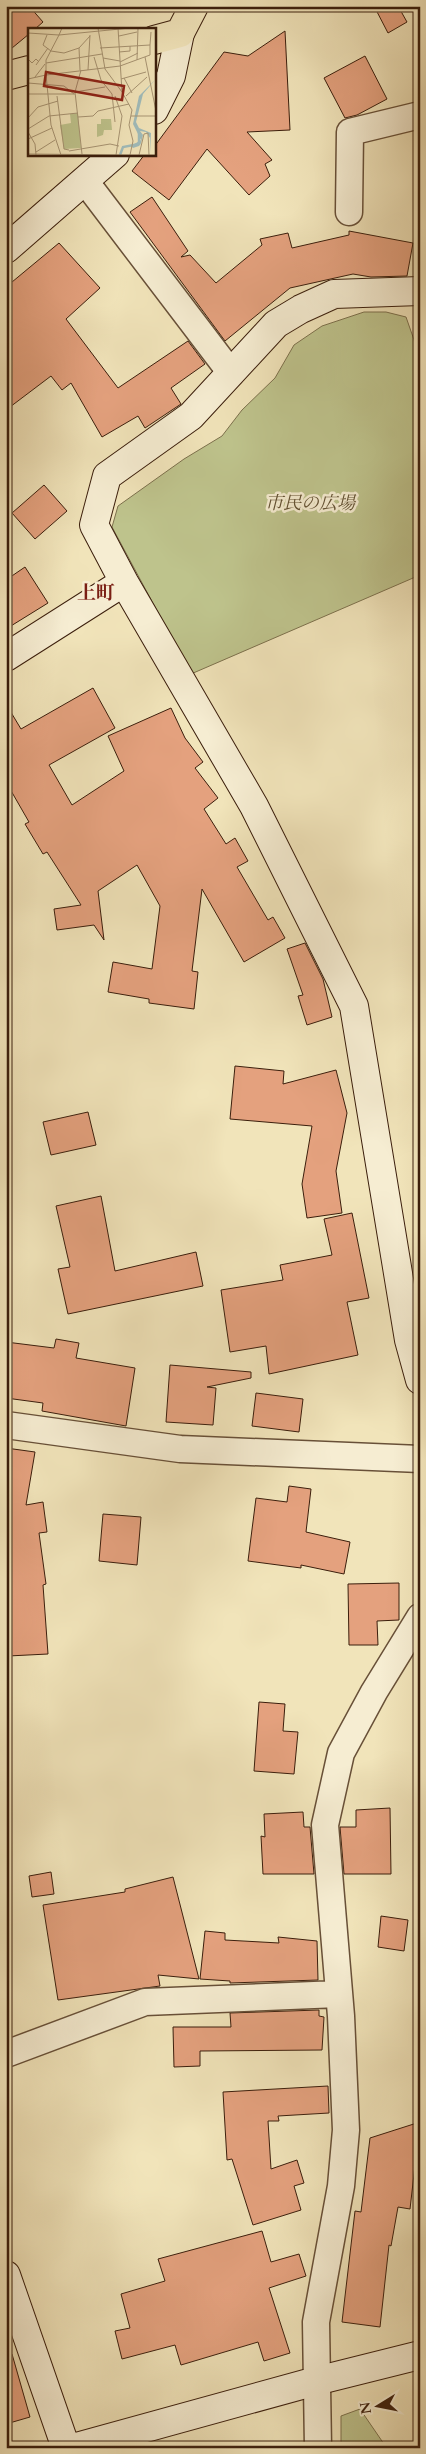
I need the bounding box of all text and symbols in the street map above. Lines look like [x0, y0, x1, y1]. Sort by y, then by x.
inset map [28, 28, 155, 155]
park label: 市民の広場 [265, 491, 357, 516]
district label: 上町 [77, 580, 115, 606]
north arrow [354, 2382, 404, 2432]
text: N [355, 2401, 376, 2416]

